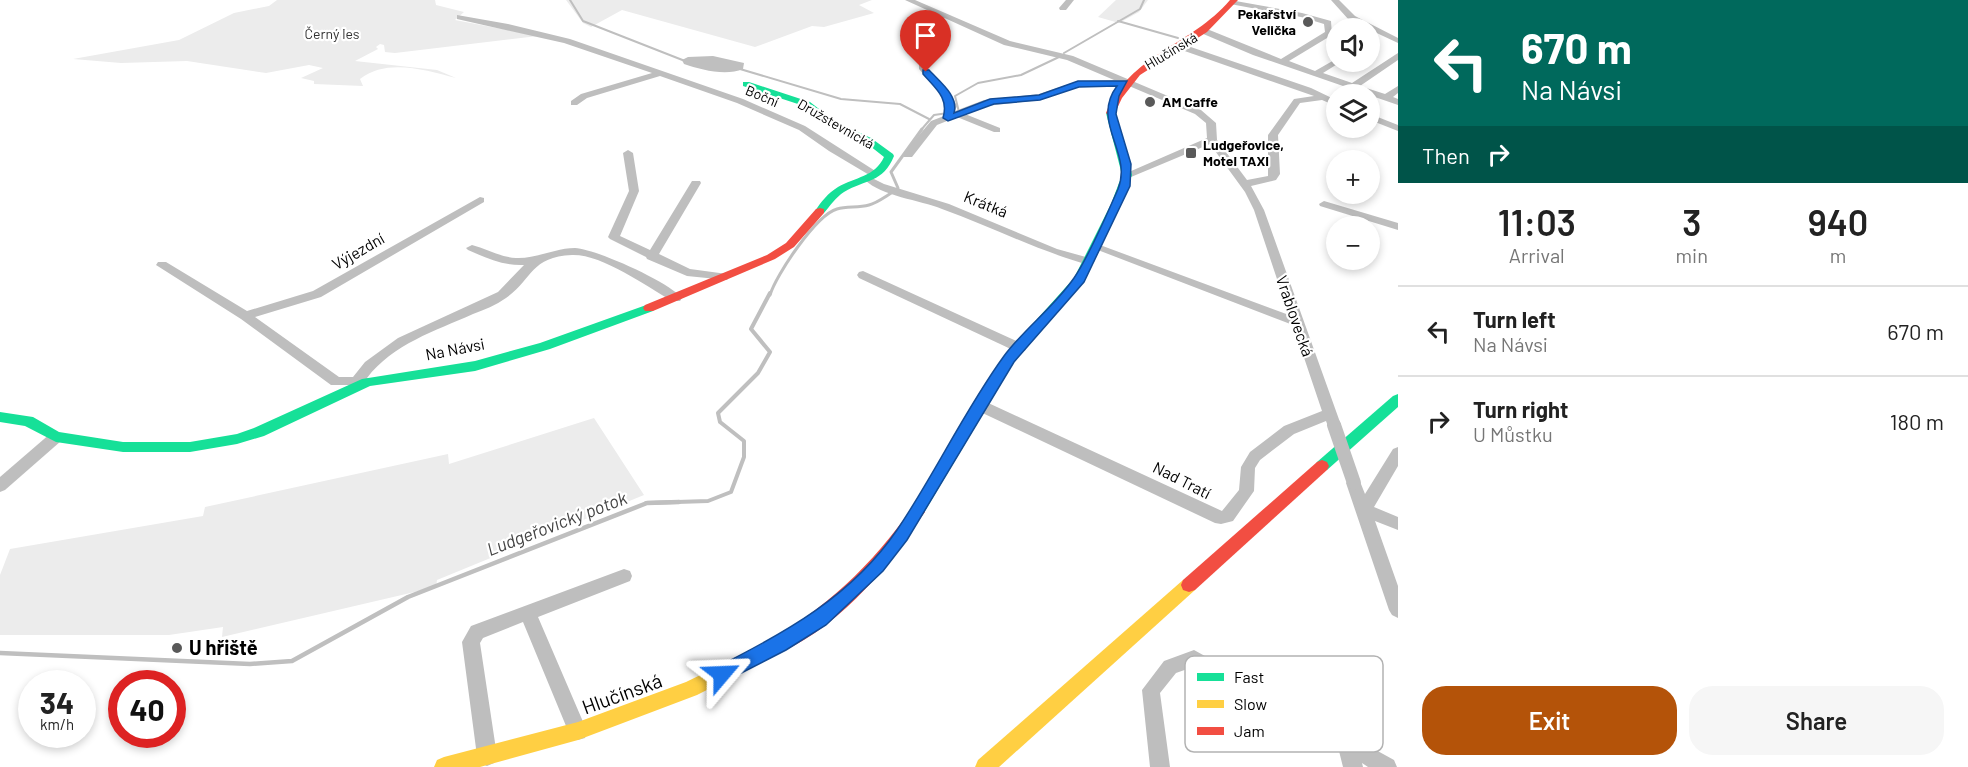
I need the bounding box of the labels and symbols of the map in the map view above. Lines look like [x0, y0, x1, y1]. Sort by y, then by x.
place label: Pekařství Velička [1238, 5, 1297, 38]
pin [900, 10, 951, 72]
marker: Pekařství Velička [1301, 15, 1315, 29]
park label: Černý les [304, 25, 360, 42]
street label: Hlučínská [1141, 28, 1200, 73]
street label: Boční [743, 81, 781, 110]
place label: AM Caffe [1162, 93, 1218, 110]
street label: Družstevnická [795, 95, 878, 152]
marker: AM Caffe [1143, 95, 1157, 109]
place label: Ludgeřovice, Motel TAXI [1203, 136, 1284, 169]
marker: Ludgeřovice, Motel TAXI [1184, 146, 1198, 160]
street label: Krátká [961, 186, 1011, 221]
street label: Výjezdní [328, 228, 388, 273]
street label: Vrablovecká [1273, 273, 1318, 359]
street label: Na Návsi [424, 333, 486, 364]
street label: Nad Tratí [1150, 457, 1215, 502]
water label: Ludgeřovický potok [483, 486, 630, 560]
place label: U hřiště [189, 635, 258, 659]
marker: U hřiště [170, 641, 184, 655]
position arrow [690, 642, 754, 706]
legend [1185, 656, 1383, 752]
text: Fast [1234, 667, 1264, 686]
street label: Hlučínská [578, 668, 665, 719]
speed limit sign: 40 [108, 670, 186, 748]
text: Slow [1234, 694, 1267, 713]
text: Jam [1234, 721, 1265, 740]

